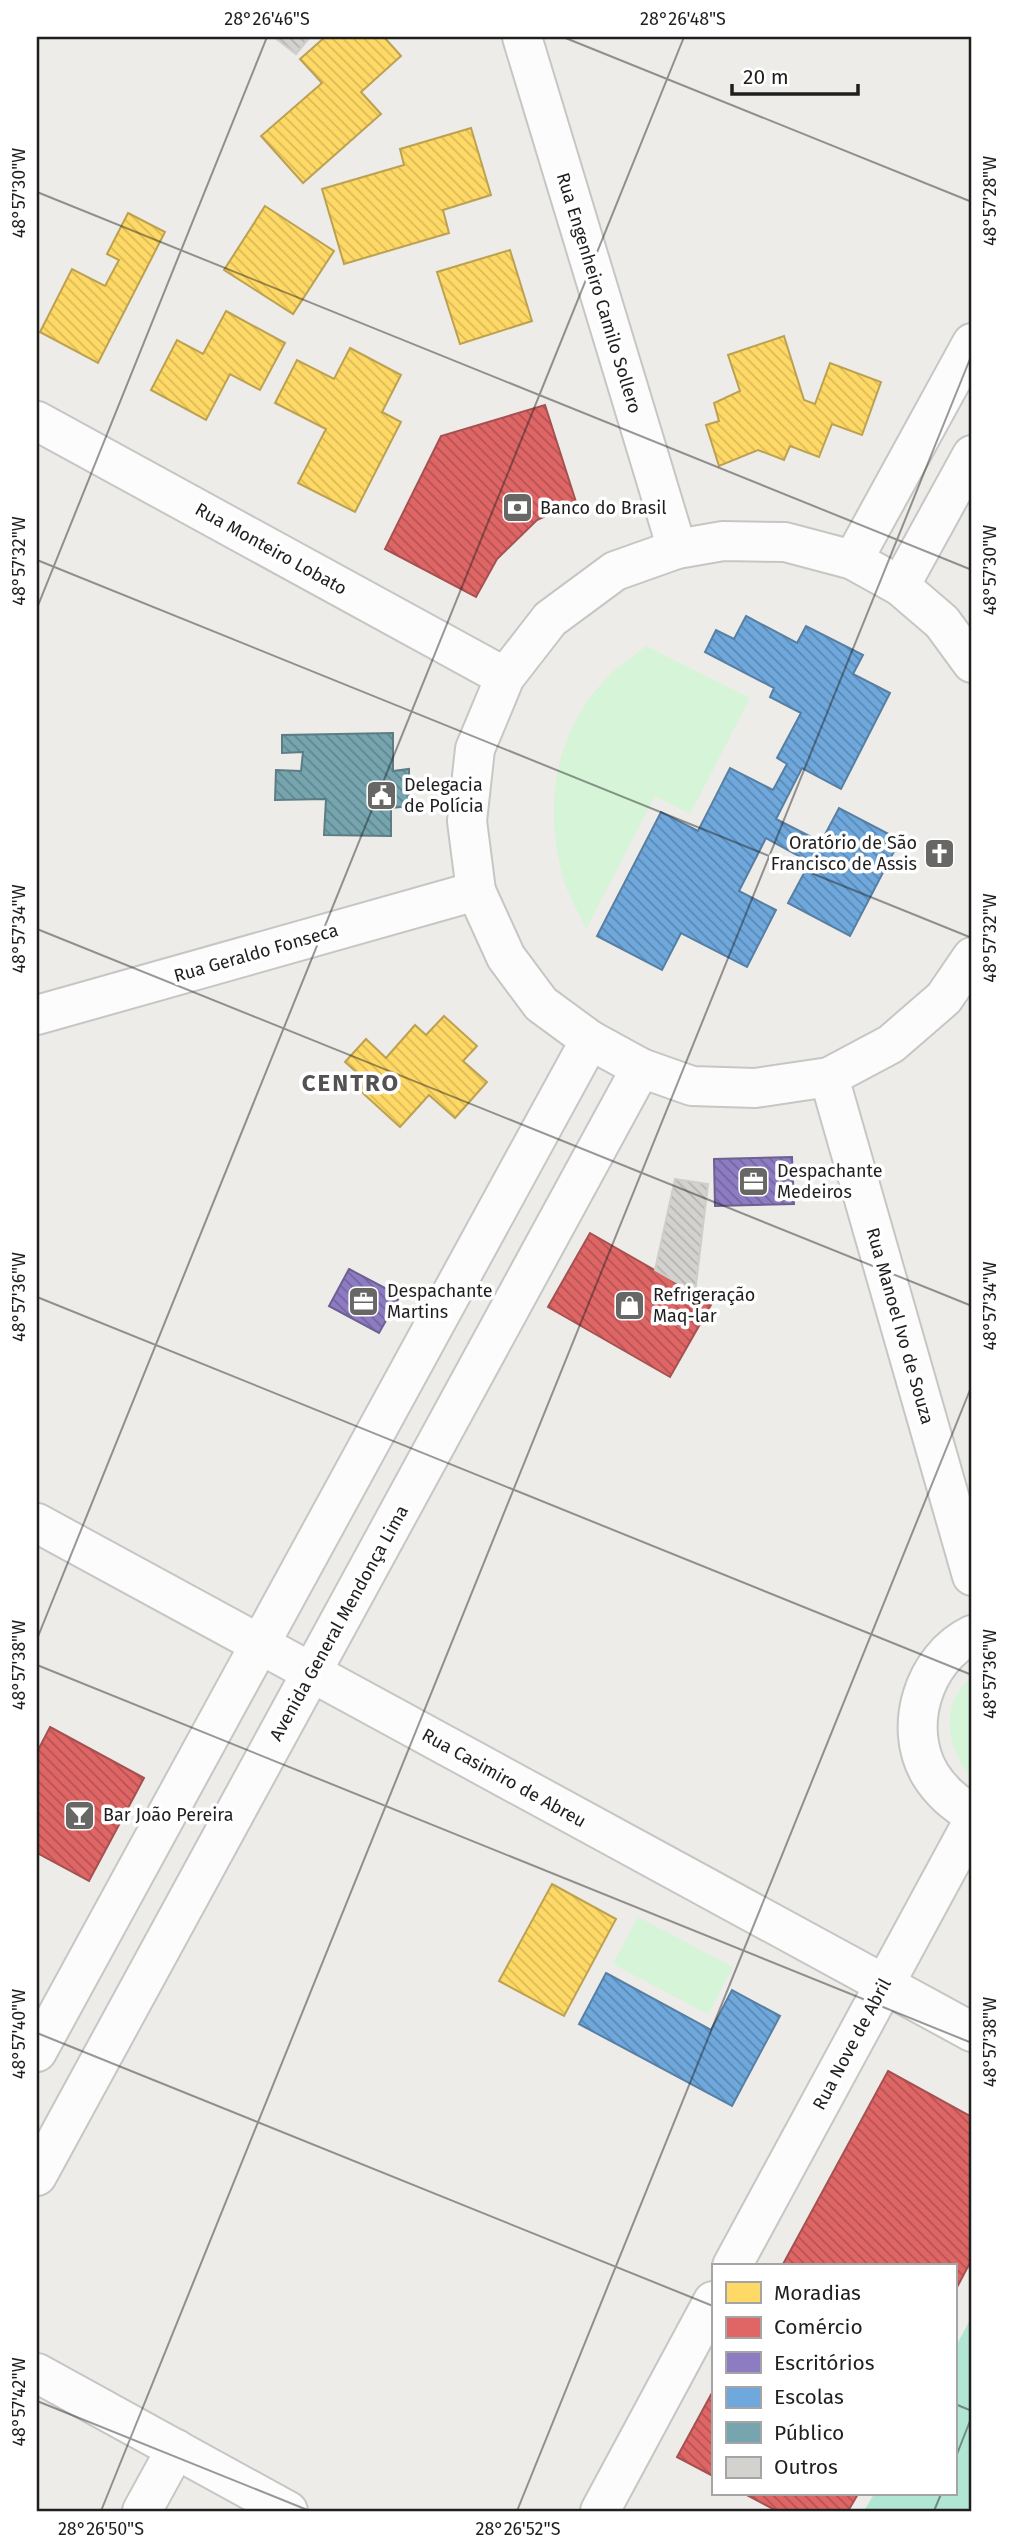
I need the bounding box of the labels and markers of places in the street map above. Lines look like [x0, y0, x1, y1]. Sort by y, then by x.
bank icon: Banco do Brasil [500, 491, 534, 525]
place label: Banco do Brasil [540, 497, 667, 519]
place label: Delegacia de Polícia [404, 774, 484, 817]
public building icon: Delegacia de Polícia [364, 778, 398, 812]
place label: Oratório de São Francisco de Assis [771, 832, 917, 875]
church icon: Oratório de São Francisco de Assis [923, 836, 957, 870]
place label: Despachante Medeiros [777, 1160, 883, 1203]
office icon: Despachante Medeiros [737, 1164, 771, 1198]
place label: Despachante Martins [387, 1280, 493, 1323]
office icon: Despachante Martins [347, 1284, 381, 1318]
place label: Refrigeração Maq-lar [653, 1284, 755, 1327]
shop icon: Refrigeração Maq-lar [613, 1288, 647, 1322]
bar icon: Bar João Pereira [63, 1798, 97, 1832]
place label: Bar João Pereira [103, 1804, 233, 1826]

